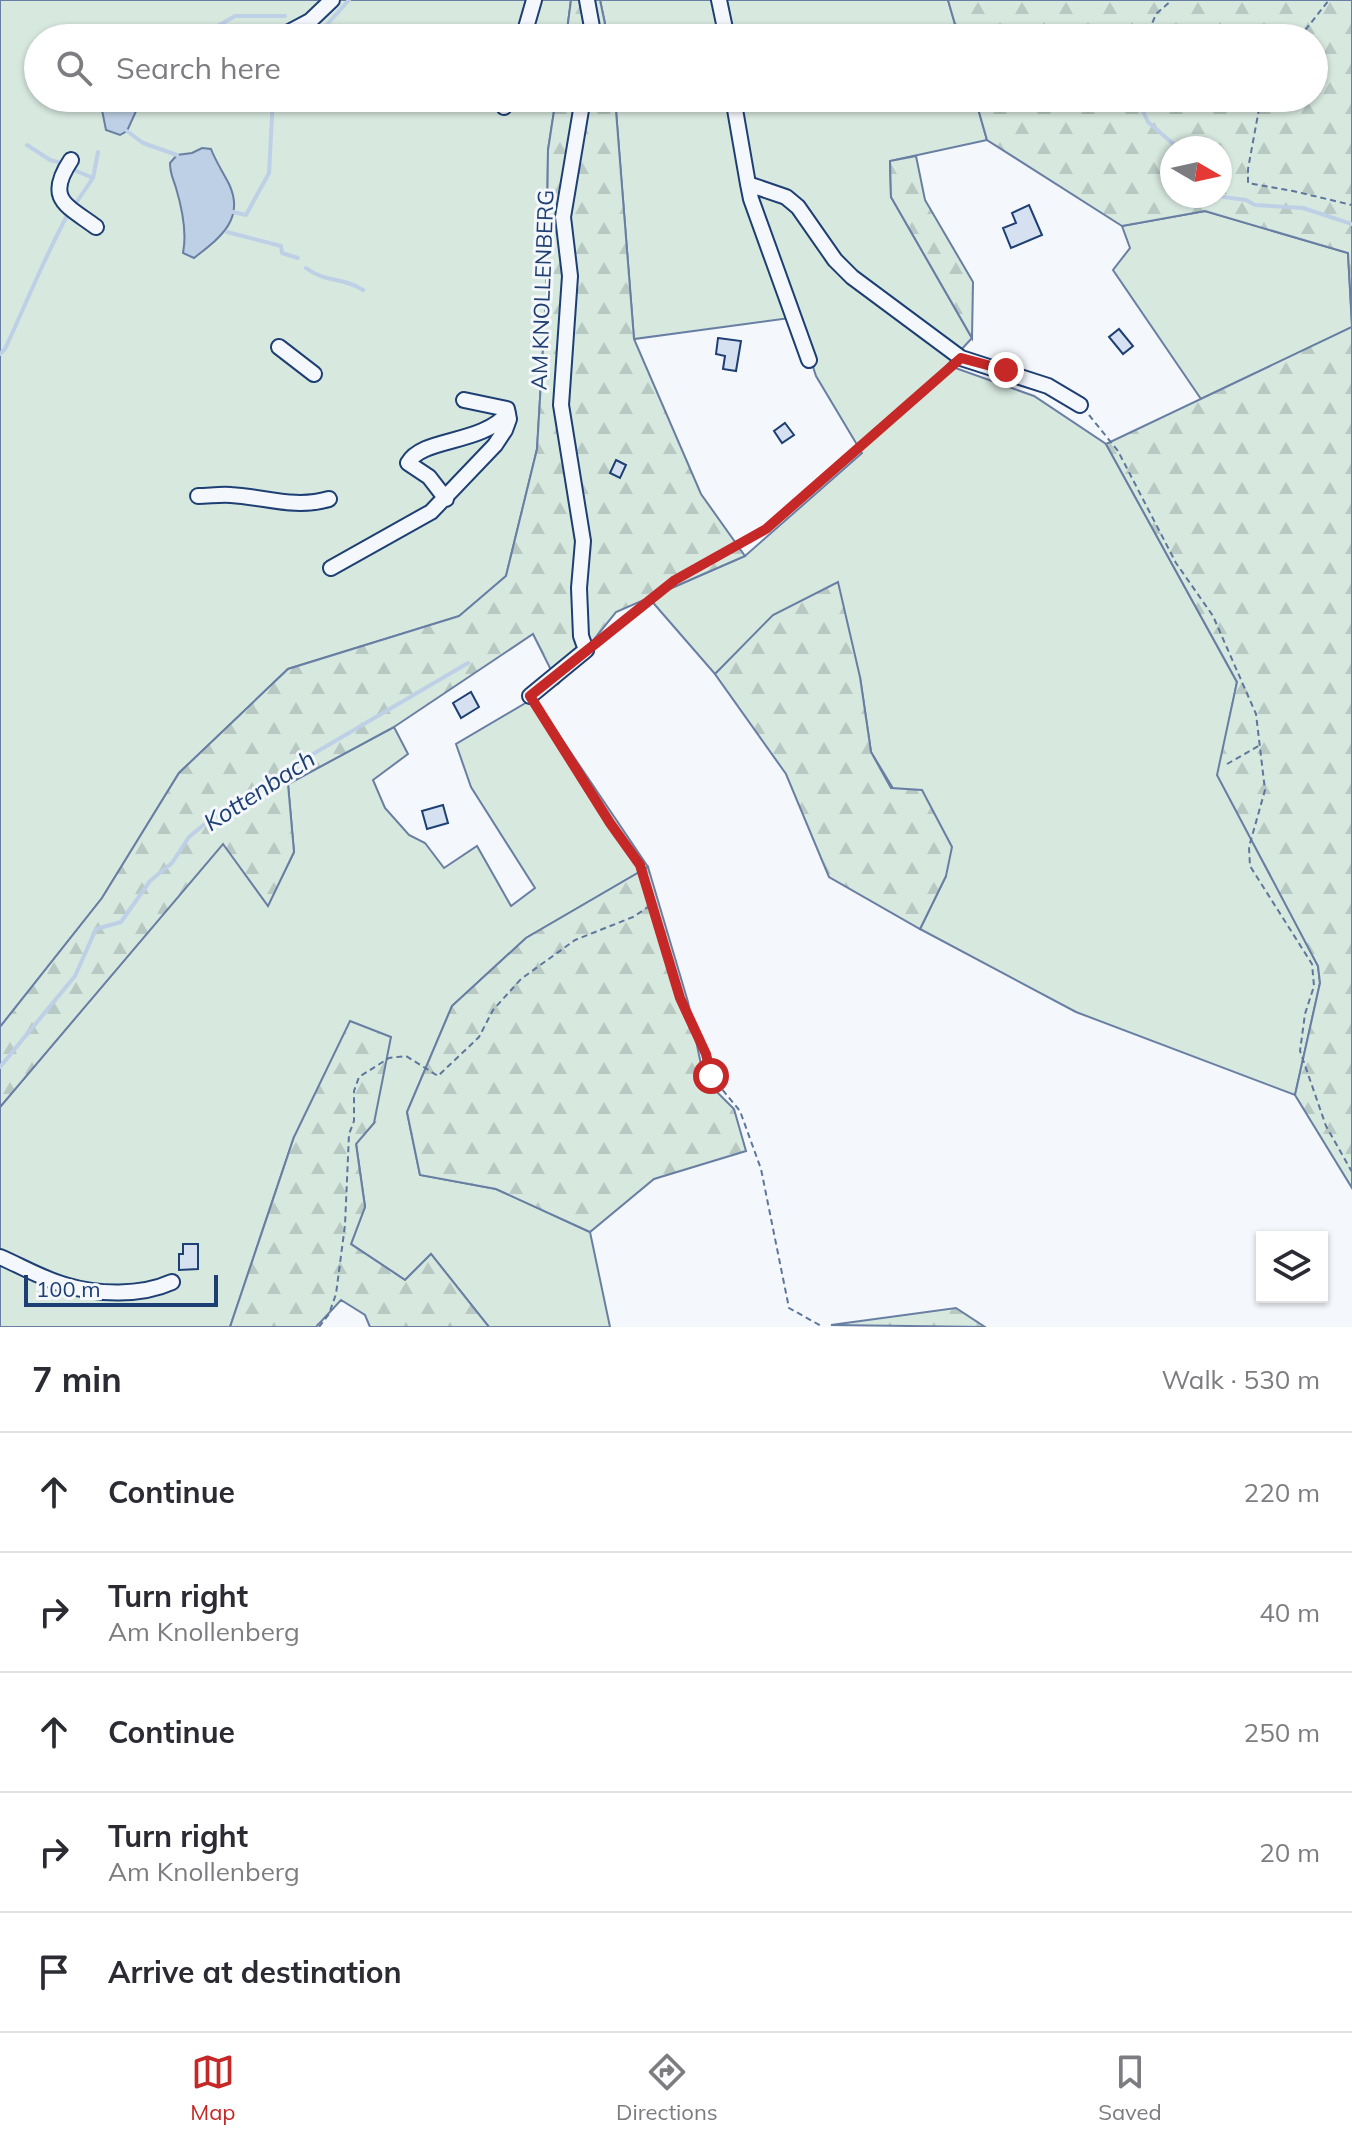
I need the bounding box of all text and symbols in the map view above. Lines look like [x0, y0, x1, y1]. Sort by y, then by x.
search box [24, 24, 1328, 112]
icon: search [52, 46, 96, 90]
text: Search here [116, 49, 281, 87]
north arrow [1160, 136, 1232, 208]
street label: AM KNOLLENBERG [525, 189, 559, 391]
route end [988, 352, 1024, 388]
water label: Kottenbach [198, 743, 320, 837]
route start [693, 1058, 729, 1094]
map controls [1256, 1231, 1328, 1303]
button: layers [1256, 1231, 1328, 1303]
scale bar [24, 1271, 218, 1307]
text: 100 m [36, 1275, 101, 1303]
text: 7 min [32, 1358, 122, 1401]
text: Walk · 530 m [1161, 1363, 1320, 1396]
icon: ahead [32, 1470, 76, 1514]
text: Continue [108, 1473, 235, 1511]
text: 220 m [1244, 1476, 1320, 1509]
text: Turn right [108, 1577, 248, 1615]
icon: right [32, 1590, 76, 1634]
text: 40 m [1259, 1596, 1320, 1629]
text: Am Knollenberg [108, 1615, 300, 1648]
icon: ahead [32, 1710, 76, 1754]
text: Continue [108, 1713, 235, 1751]
text: 250 m [1244, 1716, 1320, 1749]
text: Turn right [108, 1817, 248, 1855]
icon: right [32, 1830, 76, 1874]
text: 20 m [1259, 1836, 1320, 1869]
text: Am Knollenberg [108, 1855, 300, 1888]
icon: arrive [32, 1950, 76, 1994]
text: Arrive at destination [108, 1953, 402, 1991]
tab: Map [190, 2050, 236, 2126]
tab: Directions [616, 2050, 718, 2126]
tab: Saved [1098, 2050, 1162, 2126]

